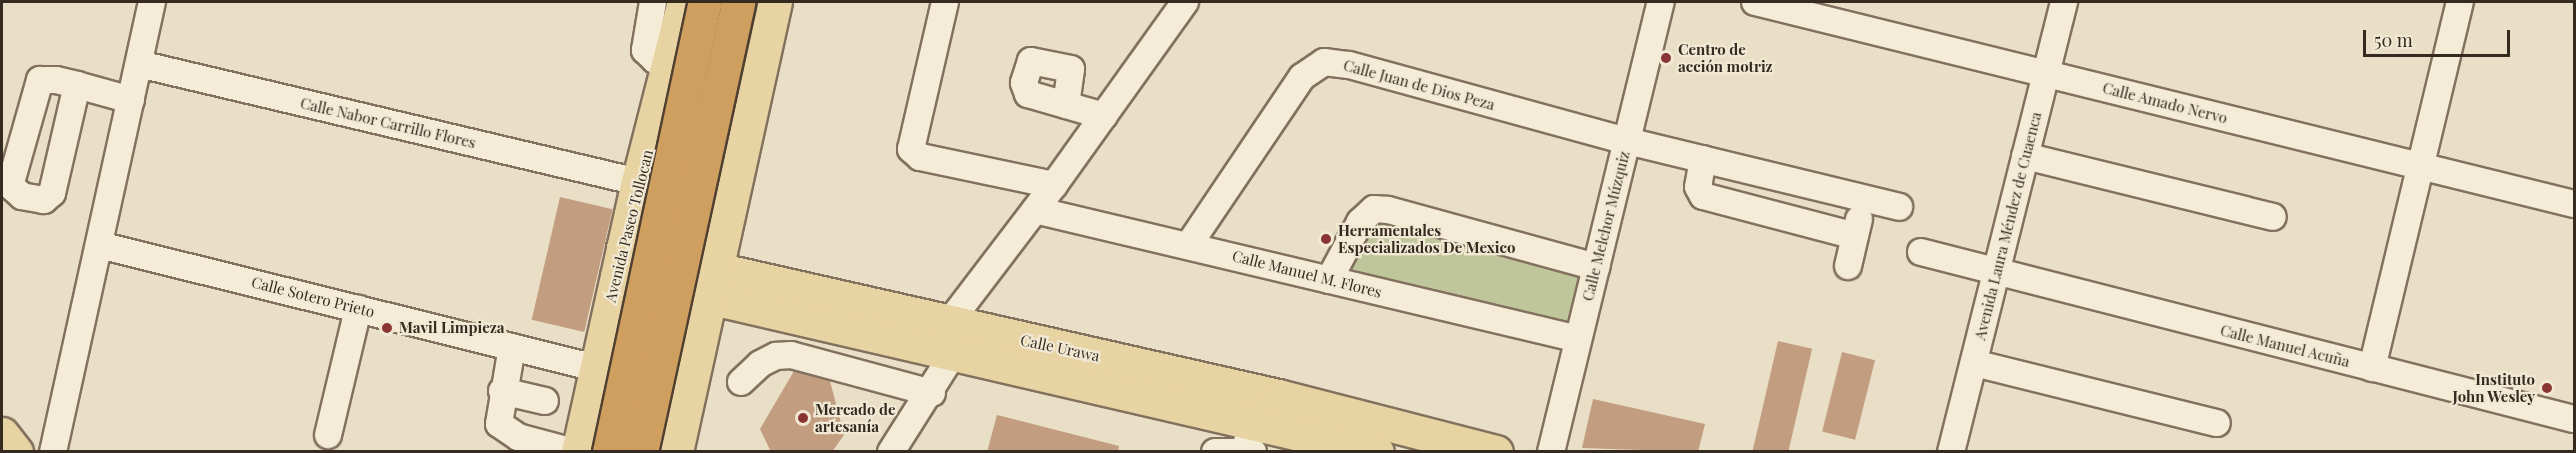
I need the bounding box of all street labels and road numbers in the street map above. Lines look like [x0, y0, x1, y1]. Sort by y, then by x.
street label: Calle Juan de Dios Peza [1341, 56, 1497, 114]
street label: Calle Amado Nervo [2101, 79, 2229, 127]
street label: Calle Nabor Carrillo Flores [298, 94, 478, 152]
street label: Avenida Laura Méndez de Cuaenca [1971, 110, 2045, 342]
street label: Avenida Paseo Tollocan [601, 148, 657, 304]
street label: Calle Melchor Múzquiz [1579, 149, 1633, 303]
street label: Calle Manuel M. Flores [1230, 247, 1384, 301]
street label: Calle Sotero Prieto [250, 273, 376, 321]
street label: Calle Manuel Acuña [2218, 321, 2352, 371]
street label: Calle Urawa [1019, 331, 1101, 365]

